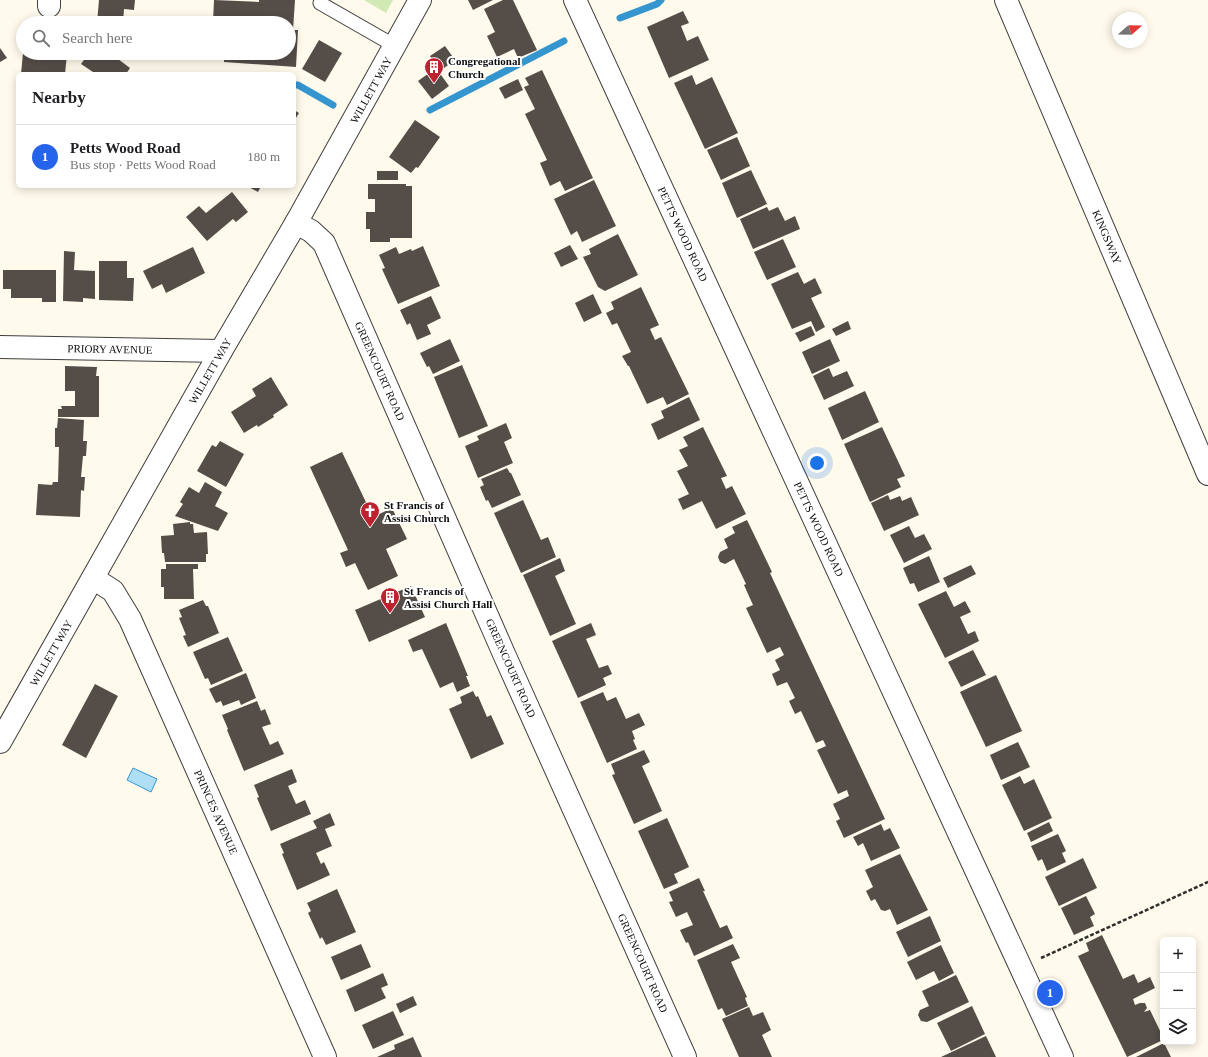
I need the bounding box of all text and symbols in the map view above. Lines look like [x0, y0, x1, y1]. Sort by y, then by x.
north arrow [1112, 12, 1148, 48]
search box [16, 16, 296, 60]
icon: search [30, 27, 52, 49]
text: Search here [62, 30, 132, 46]
street label: WILLETT WAY [348, 55, 394, 125]
place label: Congregational Church [448, 55, 521, 80]
building icon: Congregational Church [423, 56, 445, 84]
text: Nearby [32, 88, 86, 107]
text: Petts Wood Road [70, 140, 181, 156]
text: 1 [42, 149, 48, 164]
text: 180 m [247, 149, 280, 164]
text: Bus stop · Petts Wood Road [70, 157, 216, 172]
street label: PETTS WOOD ROAD [656, 185, 710, 283]
street label: KINGSWAY [1090, 208, 1124, 266]
street label: GREENCOURT ROAD [353, 320, 407, 422]
street label: WILLETT WAY [186, 336, 234, 406]
street label: PRIORY AVENUE [67, 342, 153, 356]
your location [807, 453, 827, 473]
street label: PETTS WOOD ROAD [792, 480, 846, 578]
place label: St Francis of Assisi Church [384, 499, 450, 524]
church icon: St Francis of Assisi Church [359, 500, 381, 528]
place label: St Francis of Assisi Church Hall [404, 585, 492, 610]
building icon: St Francis of Assisi Church Hall [379, 586, 401, 614]
street label: GREENCOURT ROAD [484, 617, 538, 719]
street label: WILLETT WAY [27, 618, 75, 688]
street label: PRINCES AVENUE [192, 768, 240, 856]
street label: GREENCOURT ROAD [616, 912, 670, 1014]
map controls [1160, 937, 1196, 1045]
button: + [1160, 937, 1196, 973]
button: − [1160, 973, 1196, 1009]
pin: 1 [1037, 978, 1063, 1008]
button: layers [1160, 1009, 1196, 1045]

